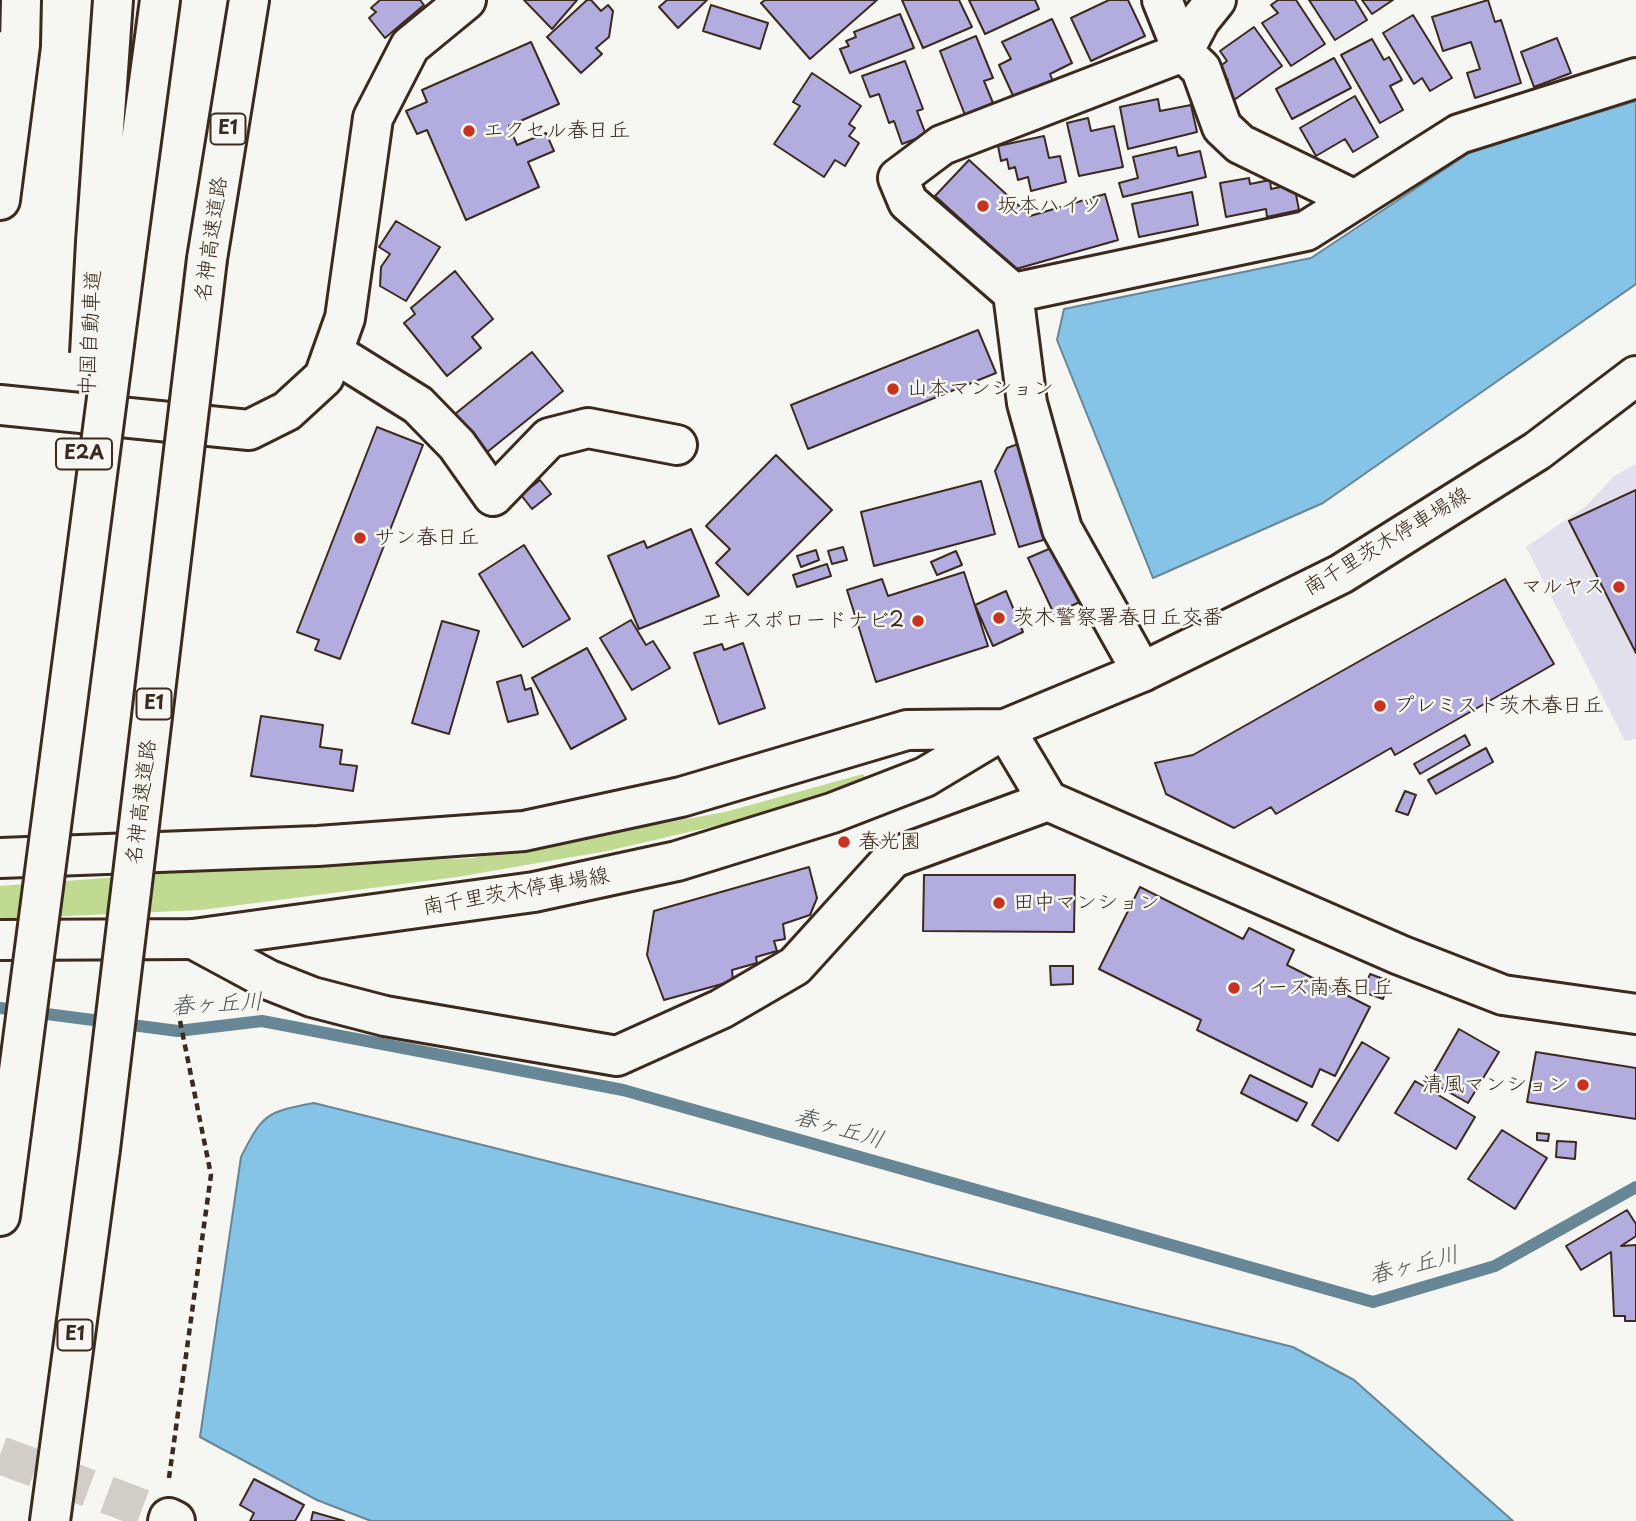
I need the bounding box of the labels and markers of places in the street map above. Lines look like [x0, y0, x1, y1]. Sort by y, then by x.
place label: エクセル春日丘 [483, 118, 630, 144]
marker: エクセル春日丘 [461, 123, 477, 139]
place label: 坂本ハイツ [997, 193, 1102, 219]
marker: 坂本ハイツ [975, 198, 991, 214]
place label: 山本マンション [907, 376, 1054, 402]
marker: 山本マンション [885, 381, 901, 397]
place label: サン春日丘 [374, 525, 479, 551]
marker: サン春日丘 [352, 530, 368, 546]
place label: マルヤス [1521, 574, 1605, 600]
marker: マルヤス [1611, 579, 1627, 595]
place label: 茨木警察署春日丘交番 [1013, 605, 1223, 631]
place label: エキスポロードナビ2 [700, 608, 904, 634]
marker: 茨木警察署春日丘交番 [991, 610, 1007, 626]
marker: エキスポロードナビ2 [910, 613, 926, 629]
place label: プレミスト茨木春日丘 [1394, 693, 1604, 719]
marker: プレミスト茨木春日丘 [1372, 698, 1388, 714]
place label: 春光園 [858, 829, 921, 855]
marker: 春光園 [836, 834, 852, 850]
place label: 田中マンション [1013, 890, 1160, 916]
marker: 田中マンション [991, 895, 1007, 911]
place label: イーズ南春日丘 [1248, 975, 1393, 1001]
marker: イーズ南春日丘 [1226, 980, 1242, 996]
place label: 清風マンション [1422, 1072, 1569, 1098]
marker: 清風マンション [1575, 1077, 1591, 1093]

